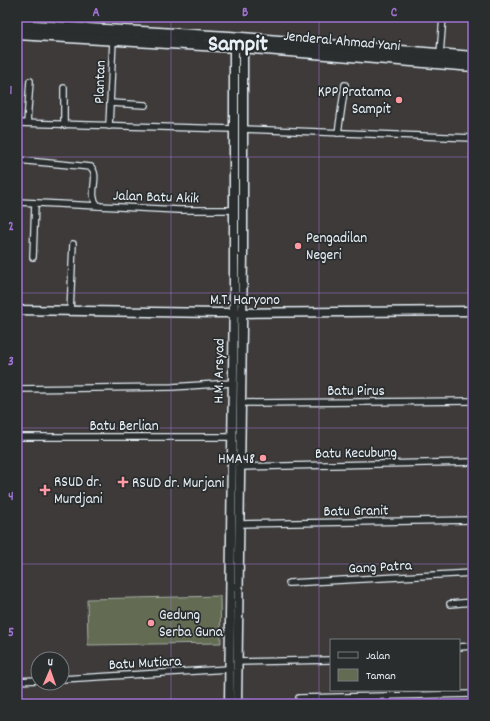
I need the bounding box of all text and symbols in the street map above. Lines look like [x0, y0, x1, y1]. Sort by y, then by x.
text: A [92, 4, 100, 23]
text: B [242, 4, 248, 23]
text: C [391, 4, 398, 23]
street label: Jenderal Ahmad Yani [282, 26, 401, 58]
district label: Sampit [208, 29, 269, 62]
street label: Plantan [89, 60, 113, 104]
text: 1 [10, 82, 13, 101]
place label: KPP Pratama Sampit [318, 82, 392, 121]
marker: KPP Pratama Sampit [394, 95, 404, 105]
street label: Jalan Batu Akik [112, 185, 199, 210]
text: 2 [8, 218, 14, 237]
place label: Pengadilan Negeri [306, 228, 367, 267]
marker: Pengadilan Negeri [293, 241, 303, 251]
street label: M.T. Haryono [210, 290, 280, 312]
street label: H.M. Arsyad [208, 338, 232, 404]
text: 3 [8, 353, 14, 372]
street label: Batu Pirus [327, 381, 385, 403]
street label: Batu Berlian [89, 416, 159, 438]
street label: Batu Kecubung [315, 442, 397, 466]
place label: HMA48 [218, 449, 255, 471]
marker: HMA48 [258, 453, 268, 463]
place label: RSUD dr. Murdjani [54, 472, 103, 511]
place label: RSUD dr. Murjani [132, 473, 225, 495]
marker: RSUD dr. Murjani [117, 476, 129, 488]
marker: RSUD dr. Murdjani [39, 484, 51, 496]
text: 4 [8, 488, 14, 507]
street label: Batu Granit [323, 500, 389, 524]
street label: Gang Patra [348, 555, 413, 581]
place label: Gedung Serba Guna [159, 605, 224, 644]
marker: Gedung Serba Guna [146, 618, 156, 628]
text: 5 [8, 624, 14, 643]
legend [330, 639, 460, 691]
text: Jalan [366, 648, 390, 665]
north arrow [30, 651, 70, 691]
street label: Batu Mutiara [108, 651, 183, 677]
text: U [47, 655, 53, 671]
text: Taman [366, 668, 396, 685]

